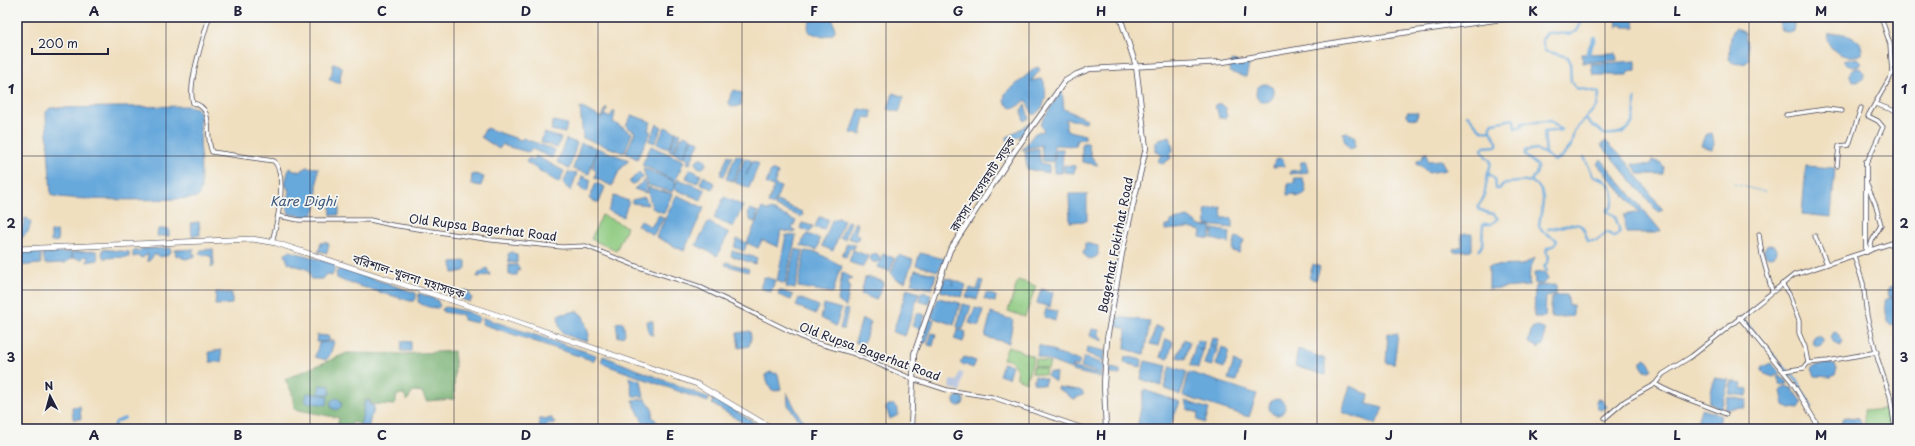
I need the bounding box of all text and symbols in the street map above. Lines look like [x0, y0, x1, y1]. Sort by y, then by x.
text: A [89, 1, 99, 20]
text: B [234, 1, 243, 20]
text: C [377, 1, 387, 20]
text: D [521, 1, 531, 20]
text: E [666, 1, 674, 20]
text: F [810, 1, 818, 20]
text: G [953, 1, 963, 20]
text: H [1096, 1, 1106, 20]
text: I [1243, 1, 1247, 20]
text: J [1385, 1, 1393, 20]
text: K [1528, 1, 1538, 20]
text: L [1673, 1, 1681, 20]
text: M [1815, 1, 1827, 20]
scale bar [32, 30, 108, 56]
text: 200 m [38, 34, 78, 52]
text: 1 [8, 79, 14, 98]
text: 1 [1901, 79, 1907, 98]
street label: রূপসা-বাগেরহাট সড়ক [944, 133, 1019, 235]
street label: Bagerhat Fokirhat Road [1093, 175, 1137, 315]
water label: Kare Dighi [270, 191, 339, 210]
street label: Old Rupsa Bagerhat Road [408, 209, 558, 245]
text: 2 [6, 213, 16, 232]
text: 2 [1899, 213, 1909, 232]
street label: বরিশাল-খুলনা মহাসড়ক [350, 249, 468, 303]
street label: Old Rupsa Bagerhat Road [797, 317, 943, 385]
text: 3 [7, 347, 16, 366]
text: 3 [1900, 347, 1909, 366]
north arrow [30, 376, 70, 416]
text: N [44, 377, 54, 394]
text: A [89, 425, 99, 444]
text: B [234, 425, 243, 444]
text: C [377, 425, 387, 444]
text: D [521, 425, 531, 444]
text: E [666, 425, 674, 444]
text: F [810, 425, 818, 444]
text: G [953, 425, 963, 444]
text: H [1096, 425, 1106, 444]
text: I [1243, 425, 1247, 444]
text: J [1385, 425, 1393, 444]
text: K [1528, 425, 1538, 444]
text: L [1673, 425, 1681, 444]
text: M [1815, 425, 1827, 444]

